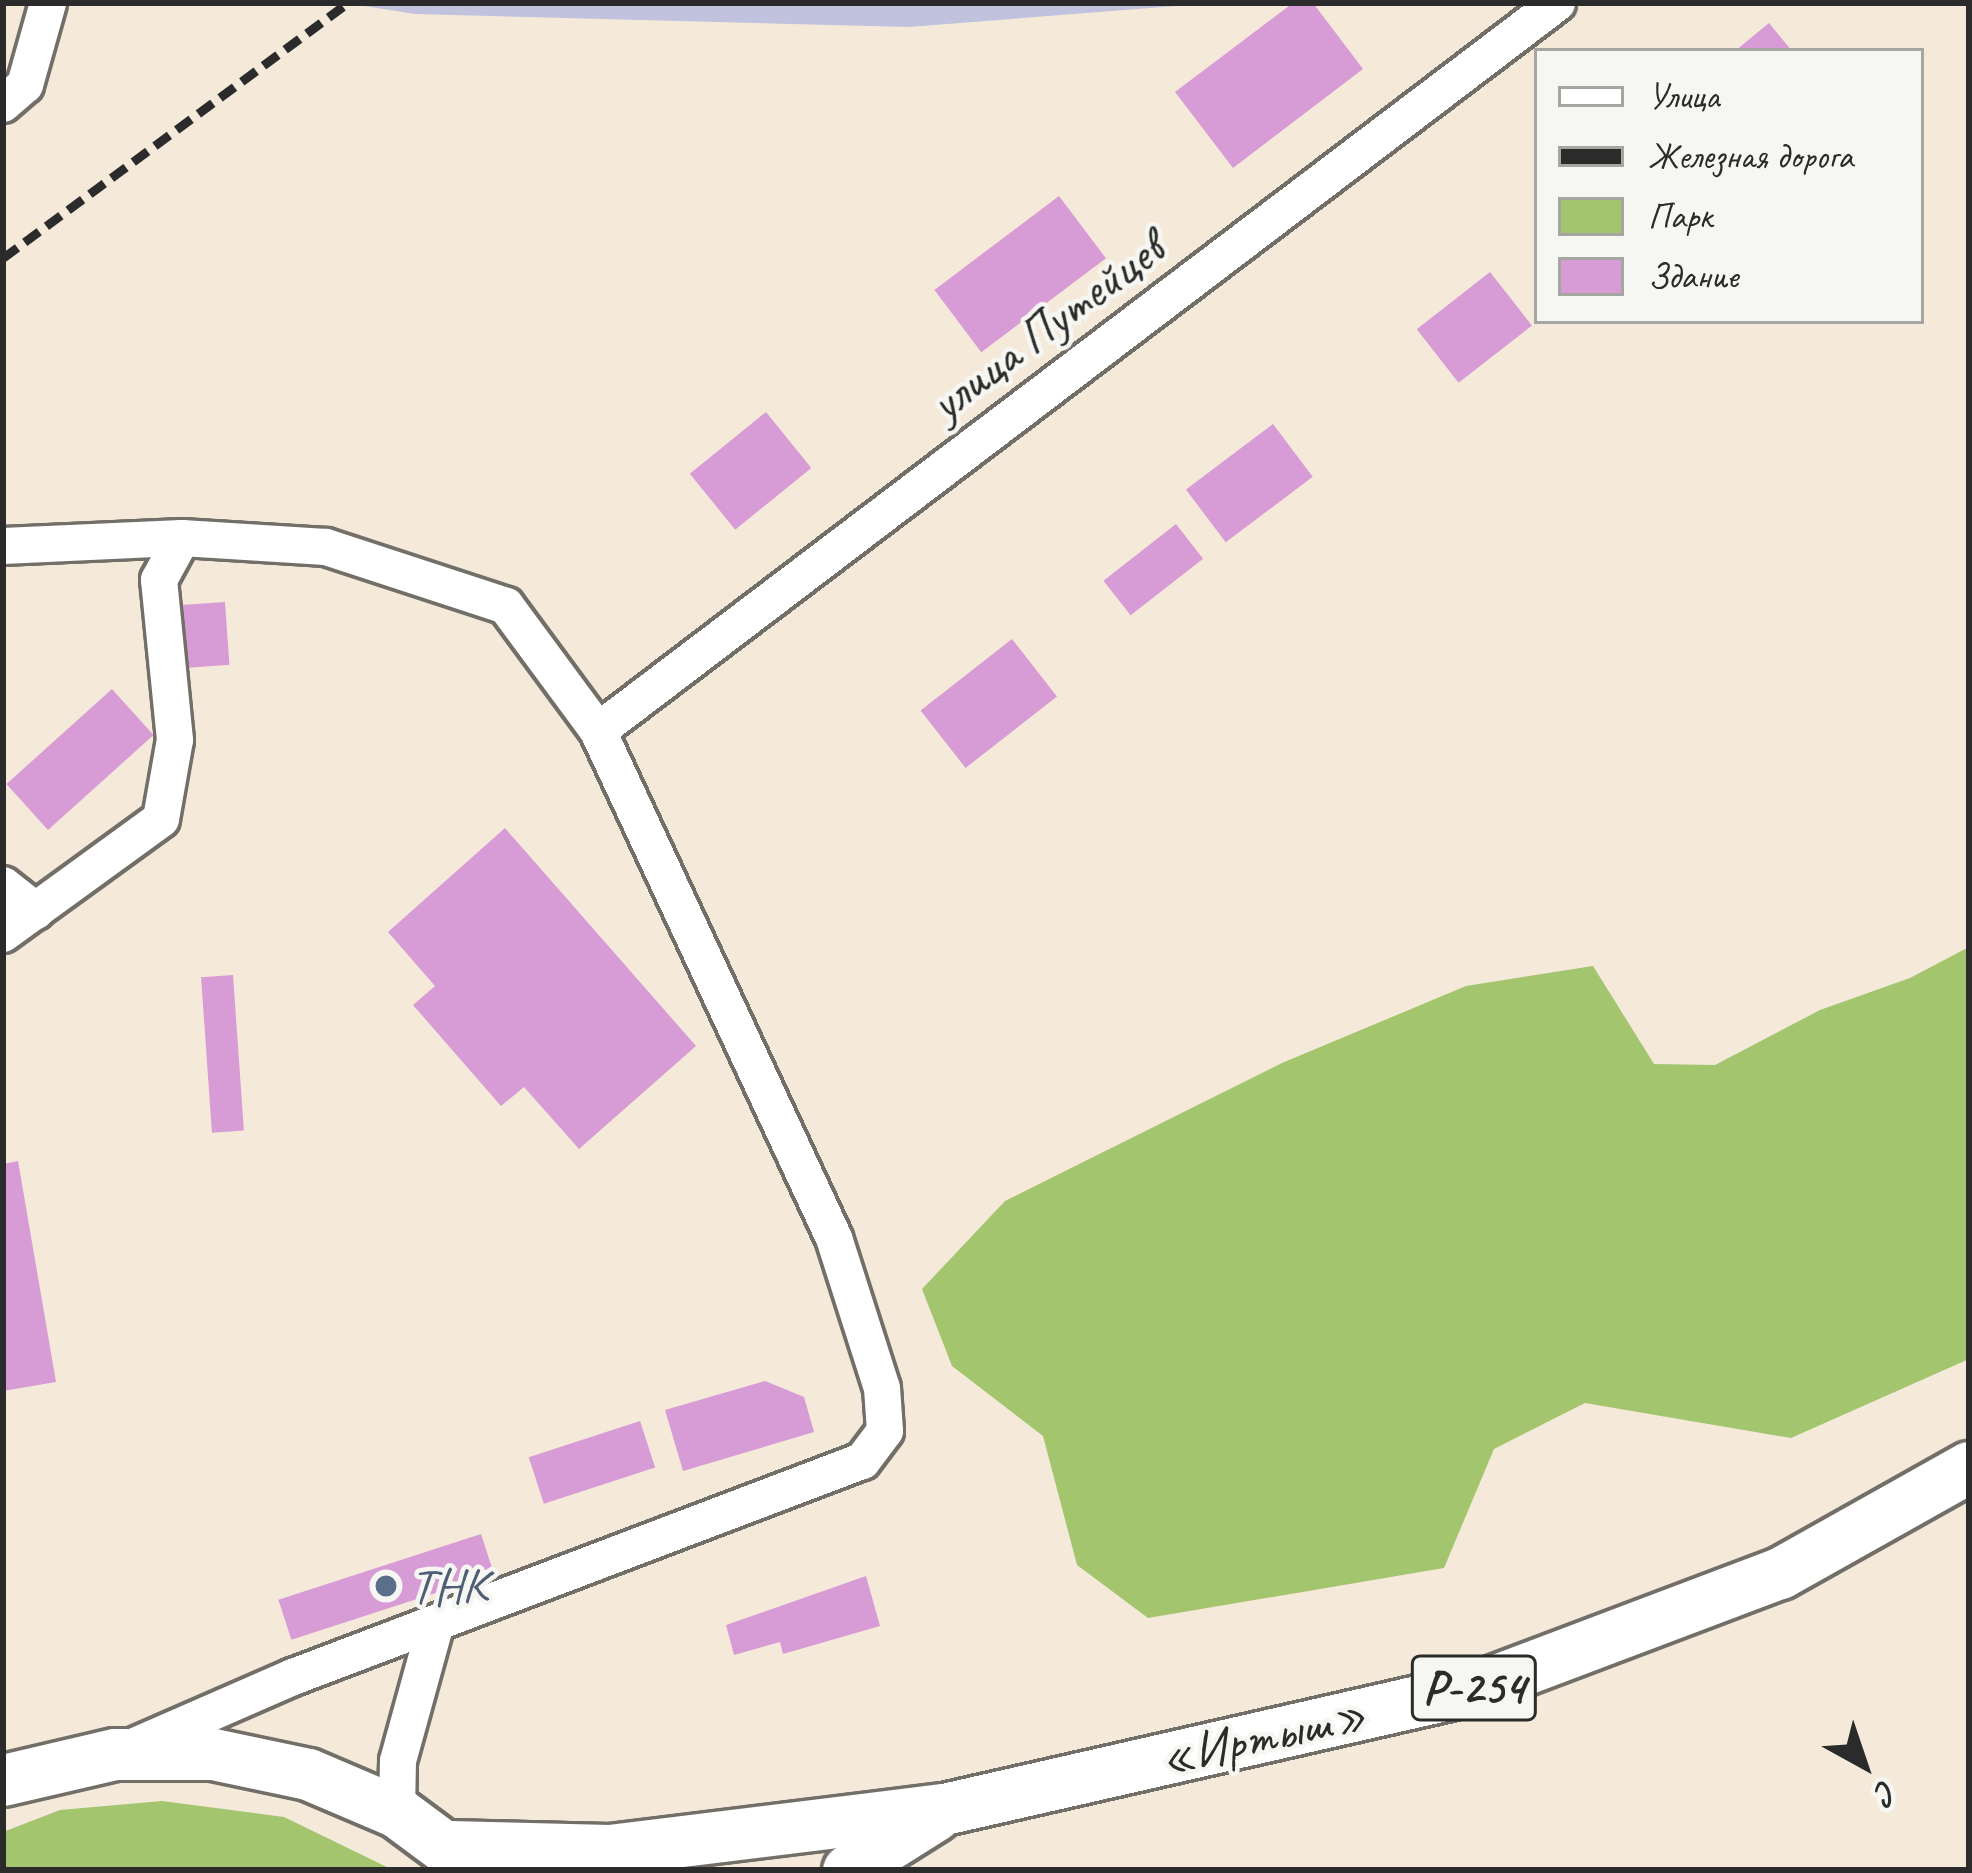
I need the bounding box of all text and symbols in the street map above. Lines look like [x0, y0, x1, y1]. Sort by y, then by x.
legend [1534, 48, 1924, 324]
text: Улица [1648, 73, 1719, 119]
text: Железная дорога [1648, 133, 1853, 179]
text: Парк [1648, 193, 1712, 239]
street label: улица Путейцев [918, 219, 1174, 433]
text: Здание [1648, 253, 1738, 299]
place label: ТНК [410, 1555, 487, 1617]
marker: ТНК [373, 1573, 399, 1599]
road number: Р-254 [1408, 1646, 1540, 1730]
street label: «Иртыш» [1154, 1683, 1372, 1789]
north arrow [1804, 1705, 1924, 1825]
text: С [1867, 1771, 1907, 1814]

